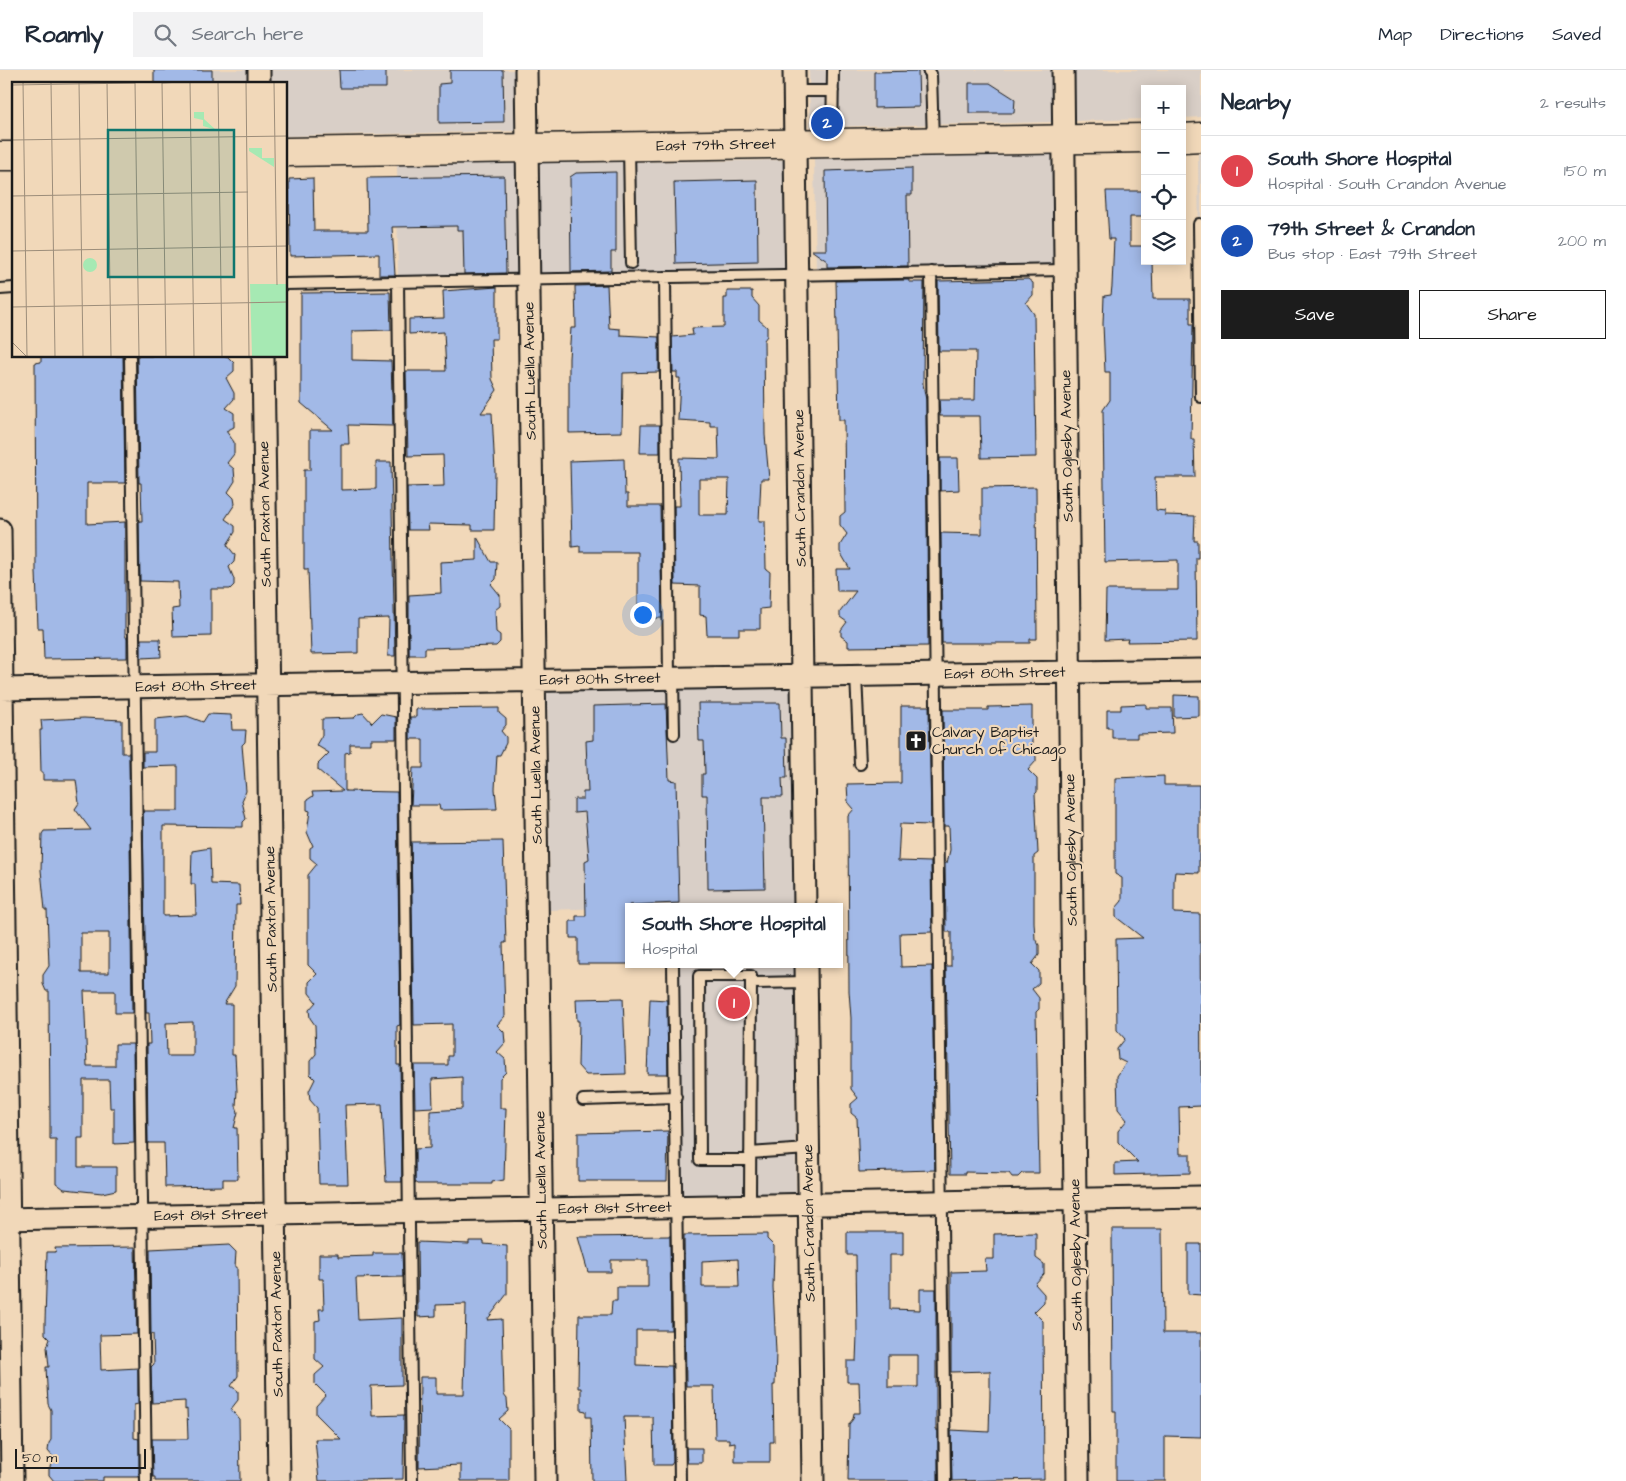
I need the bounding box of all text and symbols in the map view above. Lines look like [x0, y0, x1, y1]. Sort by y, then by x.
search box [133, 12, 483, 57]
text: Roamly [25, 18, 103, 52]
icon: search [151, 21, 179, 49]
text: Search here [191, 21, 304, 48]
text: Map [1378, 22, 1412, 47]
text: Directions [1440, 22, 1524, 47]
text: Saved [1552, 22, 1601, 47]
inset map [12, 82, 288, 358]
map controls [1141, 85, 1186, 265]
button: + [1141, 85, 1186, 130]
text: Nearby [1221, 88, 1291, 117]
text: 2 results [1540, 92, 1606, 114]
pin: 2 [811, 104, 843, 142]
button: − [1141, 130, 1186, 175]
street label: East 79th Street [656, 133, 776, 157]
text: South Shore Hospital [1268, 146, 1451, 173]
text: 1 [1236, 160, 1238, 182]
text: 150 m [1564, 160, 1606, 182]
text: Hospital · South Crandon Avenue [1268, 173, 1506, 195]
button: locate [1141, 175, 1186, 220]
text: 79th Street & Crandon [1268, 216, 1475, 243]
button: layers [1141, 220, 1186, 265]
text: 2 [1232, 230, 1242, 252]
text: 200 m [1558, 230, 1606, 252]
text: Bus stop · East 79th Street [1268, 243, 1477, 265]
button: Save [1221, 290, 1409, 339]
button: Share [1419, 290, 1606, 339]
street label: South Luella Avenue [518, 302, 542, 440]
street label: South Oglesby Avenue [1055, 370, 1080, 522]
street label: South Crandon Avenue [788, 409, 812, 567]
street label: South Paxton Avenue [253, 441, 277, 587]
your location [630, 602, 656, 628]
street label: East 80th Street [944, 661, 1066, 685]
street label: East 80th Street [539, 667, 661, 691]
street label: East 80th Street [135, 674, 257, 698]
street label: South Luella Avenue [524, 706, 548, 844]
place label: Calvary Baptist Church of Chicago [932, 722, 1066, 761]
church icon: Calvary Baptist Church of Chicago [904, 729, 928, 753]
street label: South Oglesby Avenue [1059, 774, 1084, 926]
street label: South Paxton Avenue [259, 846, 283, 992]
popup [625, 903, 843, 968]
text: South Shore Hospital [642, 911, 826, 938]
text: Hospital [642, 938, 697, 960]
pin: 1 [718, 984, 750, 1022]
street label: South Luella Avenue [529, 1111, 553, 1249]
street label: South Crandon Avenue [797, 1144, 821, 1302]
street label: South Oglesby Avenue [1064, 1179, 1089, 1331]
street label: East 81st Street [558, 1197, 672, 1219]
street label: East 81st Street [154, 1204, 268, 1226]
street label: South Paxton Avenue [265, 1251, 289, 1397]
scale bar [15, 1446, 146, 1469]
text: 50 m [22, 1448, 57, 1468]

